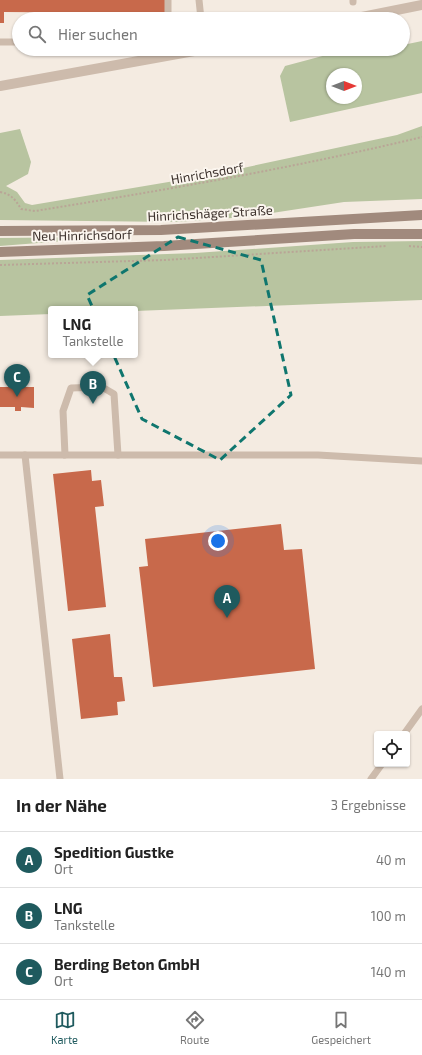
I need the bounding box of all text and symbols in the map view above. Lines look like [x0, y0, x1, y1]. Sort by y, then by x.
search box [12, 12, 410, 56]
icon: search [26, 23, 48, 45]
text: Hier suchen [58, 25, 138, 43]
north arrow [326, 68, 362, 104]
street label: Hinrichsdorf [169, 159, 246, 187]
street label: Hinrichshäger Straße [147, 202, 273, 224]
street label: Neu Hinrichsdorf [32, 226, 133, 244]
popup [48, 306, 138, 358]
text: LNG [63, 315, 91, 333]
text: Tankstelle [63, 333, 123, 349]
pin: C [4, 364, 30, 397]
pin: B [80, 371, 106, 404]
your location [208, 531, 228, 551]
pin: A [214, 585, 240, 618]
map controls [374, 731, 410, 767]
button: locate [374, 731, 410, 767]
text: In der Nähe [16, 795, 107, 815]
text: 3 Ergebnisse [331, 797, 406, 813]
text: Spedition Gustke [54, 843, 174, 861]
text: A [25, 852, 33, 868]
text: 40 m [376, 852, 406, 868]
text: Ort [54, 861, 73, 877]
text: LNG [54, 899, 83, 917]
text: B [25, 908, 33, 924]
text: 100 m [371, 908, 406, 924]
text: Tankstelle [54, 917, 115, 933]
text: Berding Beton GmbH [54, 955, 200, 973]
text: C [25, 964, 33, 980]
text: 140 m [371, 964, 406, 980]
text: Ort [54, 973, 73, 989]
tab: Karte [51, 1009, 78, 1046]
tab: Route [180, 1009, 209, 1046]
tab: Gespeichert [311, 1009, 371, 1046]

